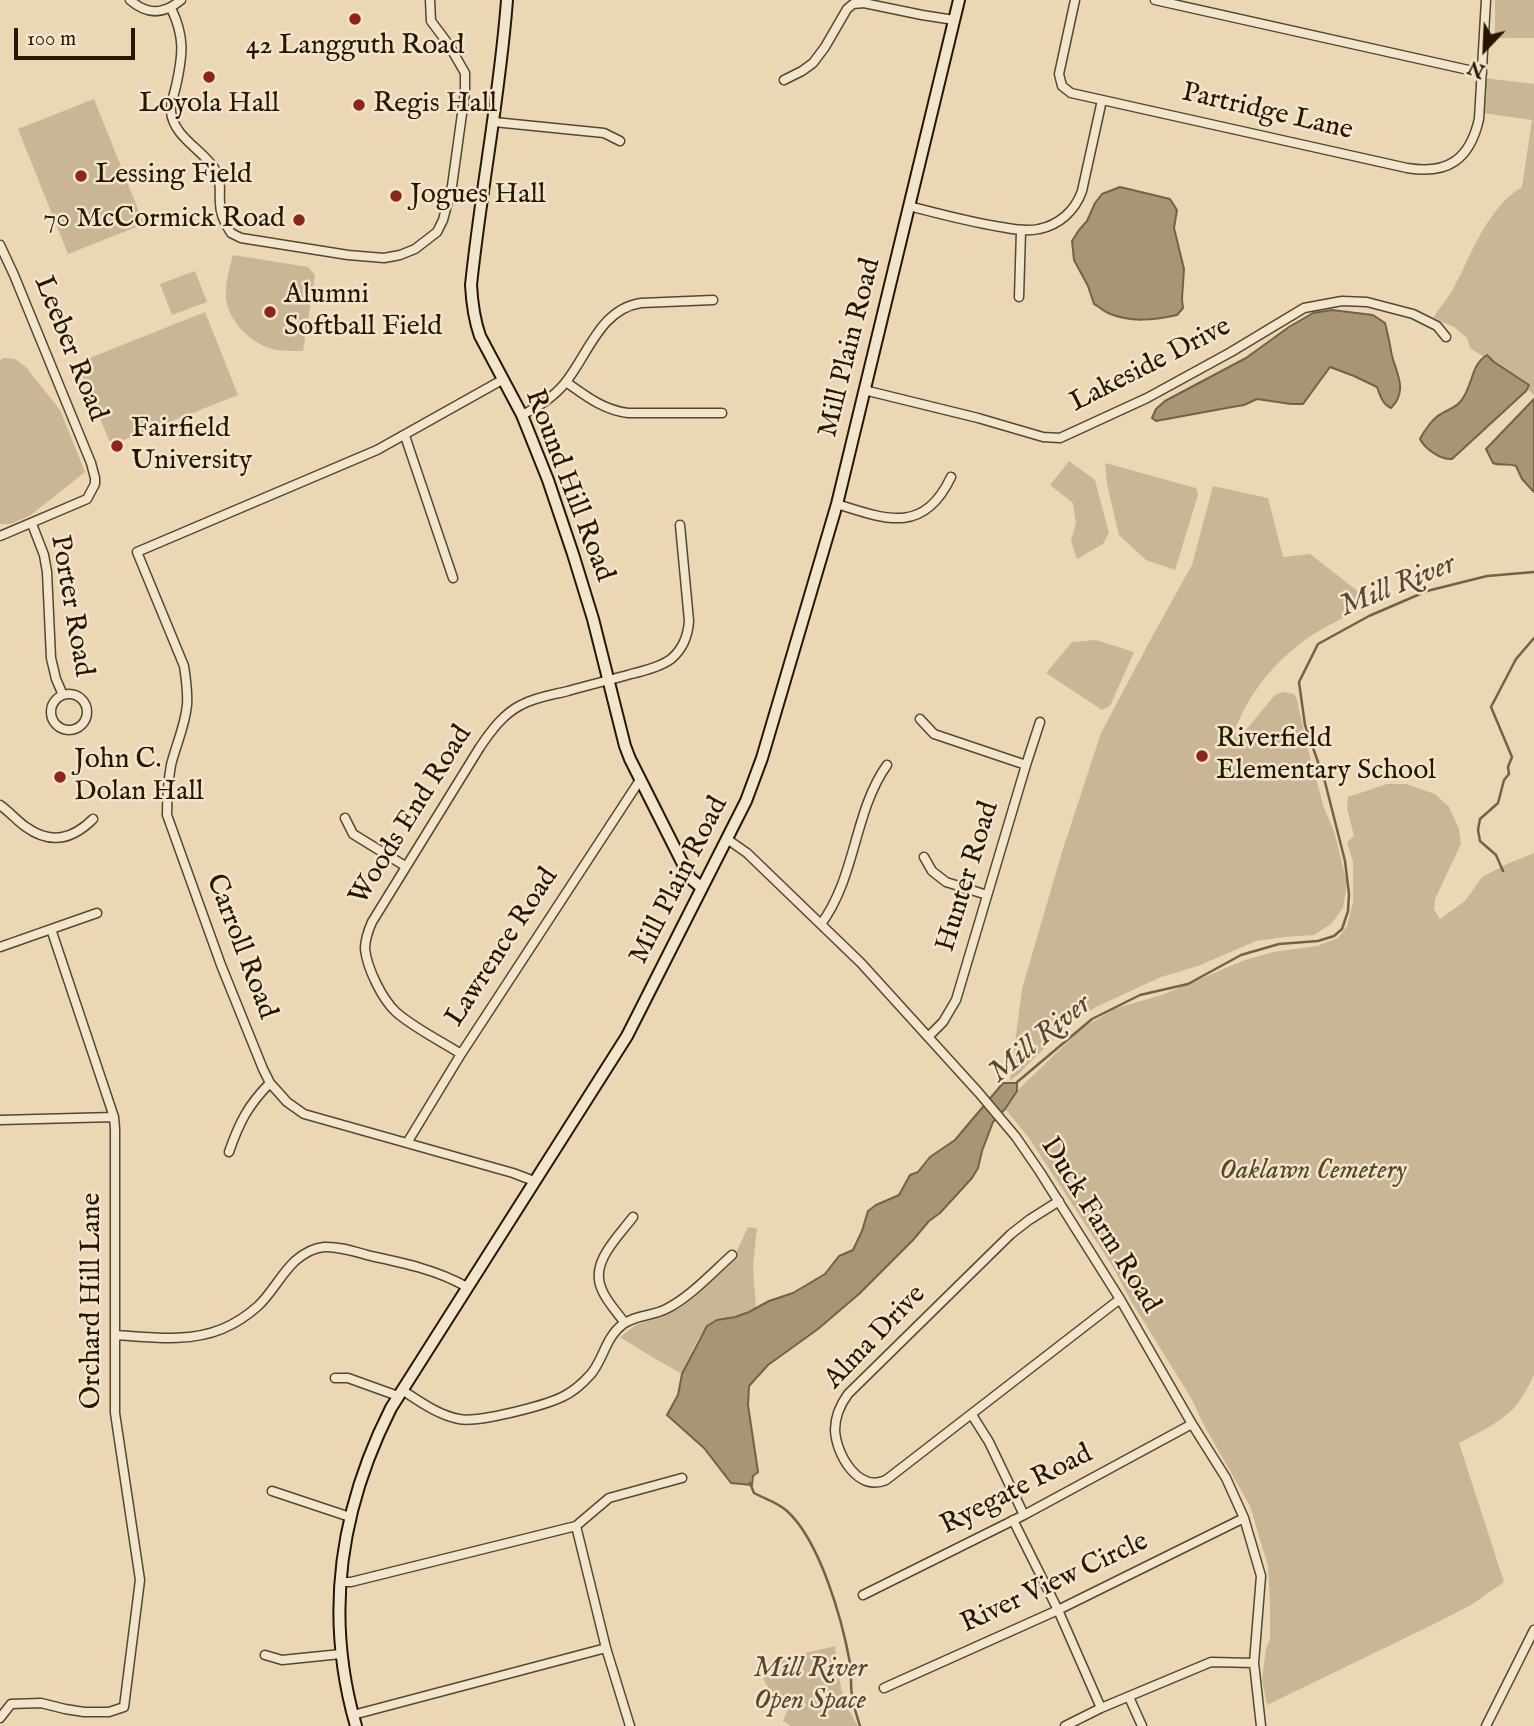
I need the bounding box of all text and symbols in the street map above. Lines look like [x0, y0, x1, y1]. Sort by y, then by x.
marker: 42 Langguth Road [347, 11, 363, 27]
scale bar [18, 14, 138, 58]
north arrow [1450, 14, 1520, 84]
text: 100 m [27, 26, 76, 53]
place label: 42 Langguth Road [246, 30, 464, 64]
text: N [1465, 54, 1489, 83]
marker: Loyola Hall [201, 69, 217, 85]
street label: Partridge Lane [1178, 77, 1356, 149]
place label: Loyola Hall [139, 88, 279, 122]
place label: Regis Hall [373, 88, 497, 122]
marker: Regis Hall [351, 97, 367, 113]
place label: Lessing Field [95, 159, 252, 193]
marker: Lessing Field [73, 168, 89, 184]
place label: Jogues Hall [410, 179, 546, 213]
marker: Jogues Hall [388, 188, 404, 204]
place label: 70 McCormick Road [43, 203, 285, 237]
marker: 70 McCormick Road [291, 212, 307, 228]
street label: Mill Plain Road [813, 255, 889, 441]
street label: Leeber Road [25, 272, 113, 426]
place label: Alumni Softball Field [284, 279, 442, 345]
marker: Alumni Softball Field [262, 304, 278, 320]
street label: Lakeside Drive [1065, 311, 1237, 421]
street label: Round Hill Road [516, 385, 620, 587]
place label: Fairfield University [131, 413, 252, 479]
marker: Fairfield University [109, 438, 125, 454]
street label: Porter Road [41, 533, 99, 679]
water label: Mill River [1335, 548, 1461, 626]
street label: Woods End Road [343, 720, 481, 912]
place label: Riverfield Elementary School [1216, 723, 1436, 789]
place label: John C. Dolan Hall [74, 744, 204, 810]
marker: Riverfield Elementary School [1194, 748, 1210, 764]
marker: John C. Dolan Hall [52, 769, 68, 785]
street label: Mill Plain Road [623, 792, 737, 970]
street label: Hunter Road [930, 798, 1008, 956]
street label: Lawrence Road [439, 862, 567, 1034]
street label: Carroll Road [197, 870, 283, 1024]
water label: Mill River [982, 988, 1100, 1092]
street label: Duck Farm Road [1032, 1132, 1166, 1320]
park label: Oaklawn Cemetery [1220, 1155, 1406, 1189]
street label: Orchard Hill Lane [76, 1193, 110, 1409]
street label: Alma Drive [818, 1279, 934, 1397]
street label: Ryegate Road [936, 1438, 1098, 1544]
street label: River View Circle [956, 1526, 1154, 1642]
park label: Mill River Open Space [753, 1653, 867, 1719]

